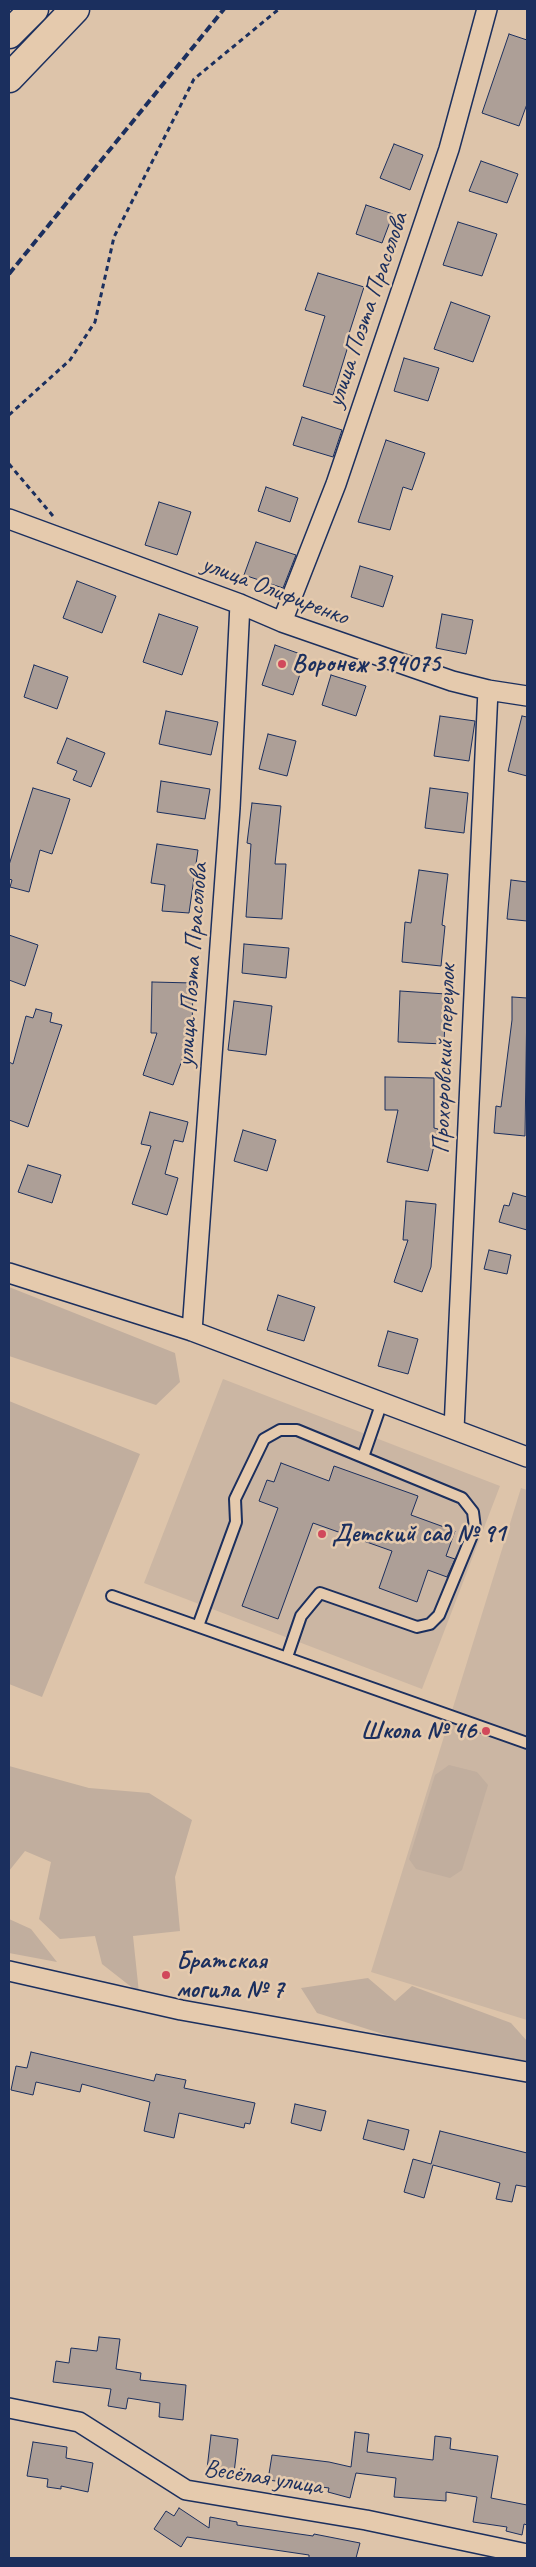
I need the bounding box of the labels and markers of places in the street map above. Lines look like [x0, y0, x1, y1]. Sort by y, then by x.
place label: Воронеж 394075 [292, 649, 440, 679]
marker: Воронеж 394075 [276, 658, 288, 670]
place label: Детский сад № 91 [332, 1519, 506, 1549]
marker: Детский сад № 91 [316, 1528, 328, 1540]
place label: Школа № 46 [361, 1716, 476, 1746]
marker: Школа № 46 [480, 1725, 492, 1737]
place label: Братская могила № 7 [176, 1946, 284, 2005]
marker: Братская могила № 7 [160, 1969, 172, 1981]

